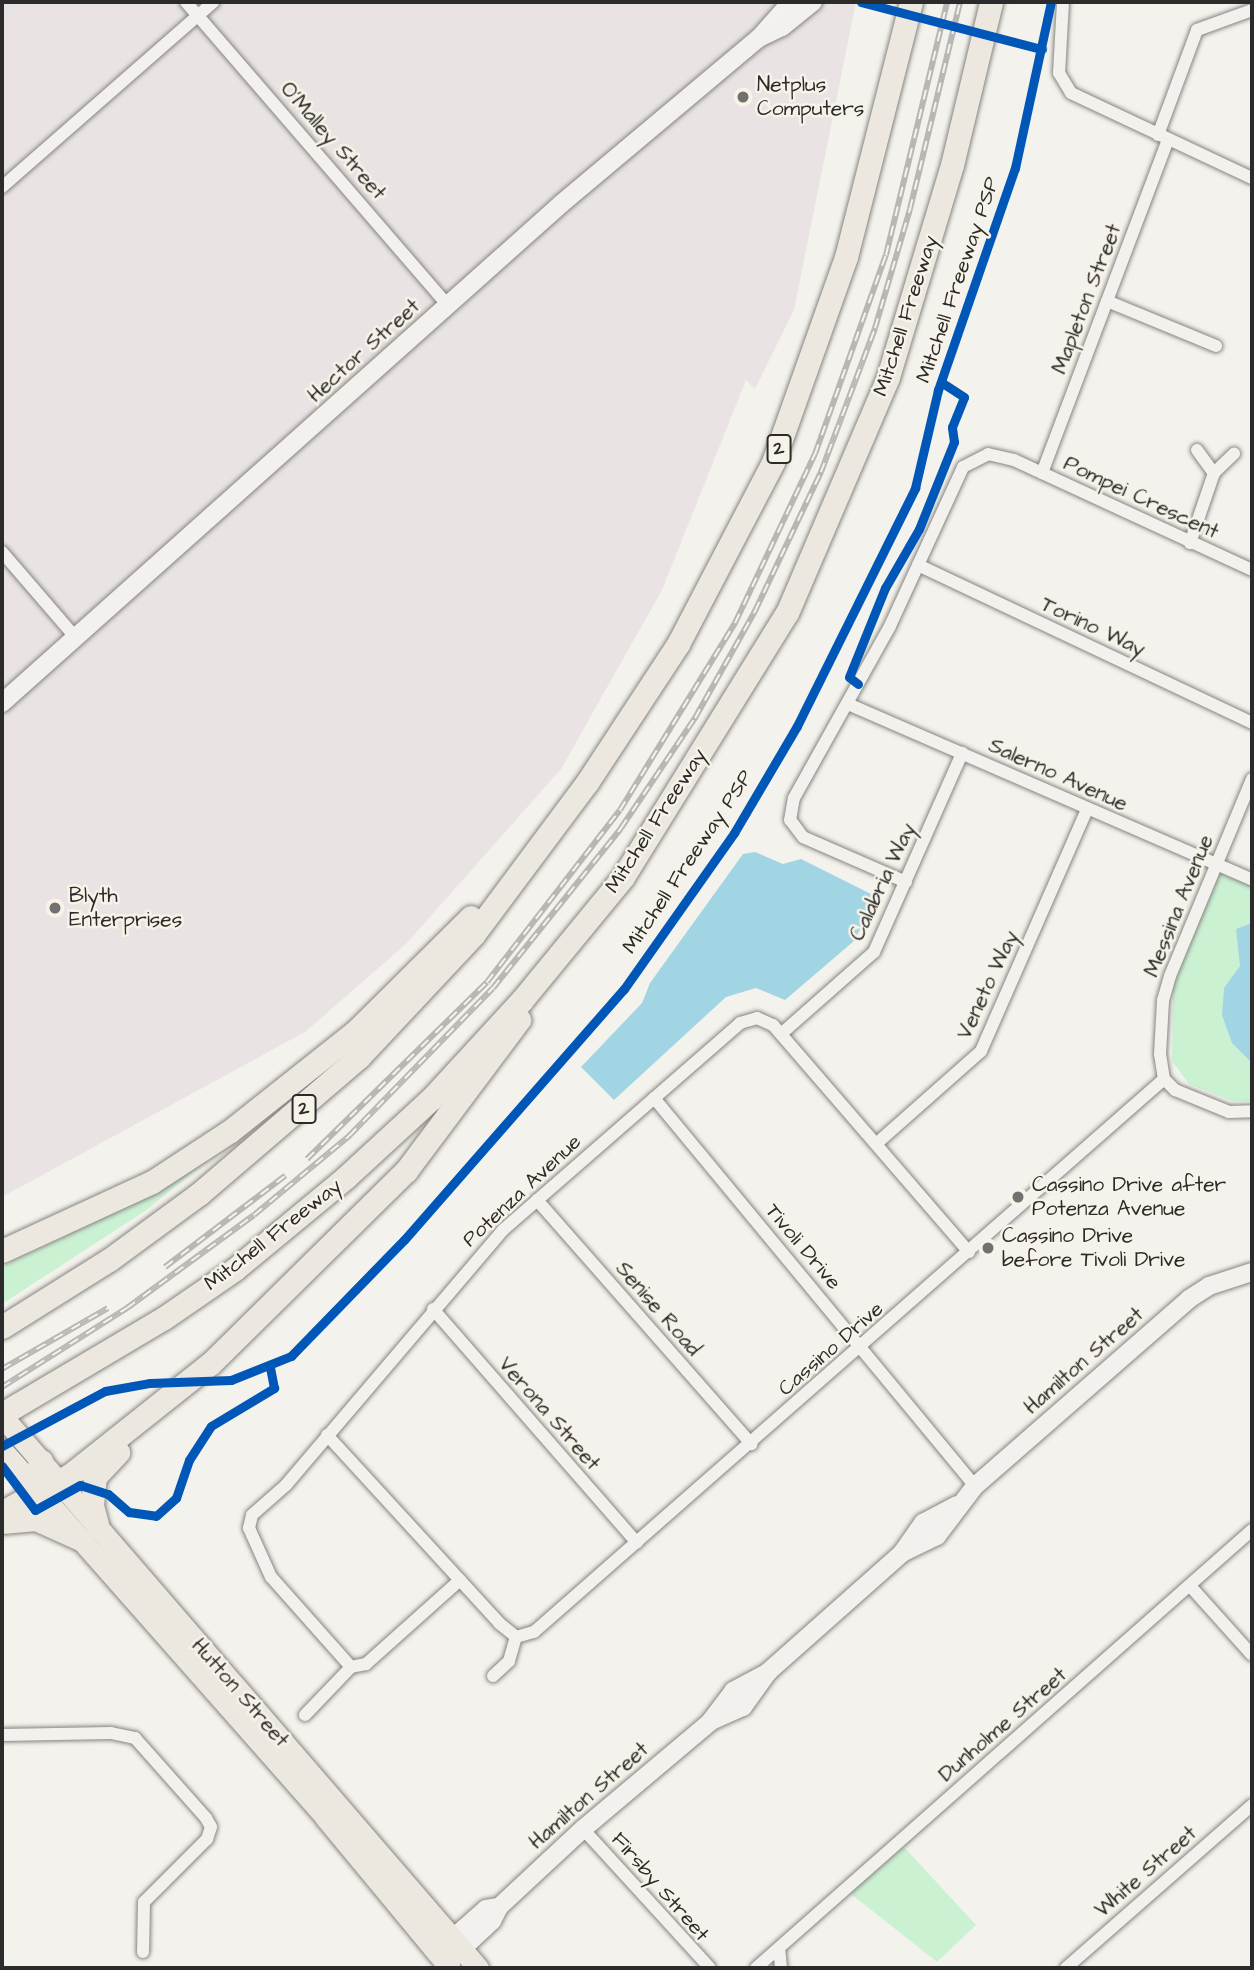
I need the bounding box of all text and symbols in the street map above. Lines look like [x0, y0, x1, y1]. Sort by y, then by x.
place label: Netplus Computers [757, 72, 864, 122]
street label: O'Malley Street [275, 77, 391, 205]
marker: Netplus Computers [735, 89, 751, 105]
street label: Mitchell Freeway PSP [911, 174, 1005, 386]
street label: Mapleton Street [1047, 221, 1127, 377]
street label: Mitchell Freeway [868, 233, 944, 399]
street label: Hector Street [303, 294, 425, 408]
road number: 2 [765, 433, 793, 464]
street label: Pompei Crescent [1059, 451, 1223, 545]
street label: Torino Way [1037, 592, 1149, 662]
street label: Salerno Avenue [985, 733, 1131, 817]
street label: Mitchell Freeway [600, 744, 712, 898]
street label: Mitchell Freeway PSP [617, 765, 759, 959]
street label: Calabria Way [845, 819, 921, 945]
street label: Messina Avenue [1139, 831, 1219, 981]
place label: Blyth Enterprises [69, 883, 182, 933]
marker: Blyth Enterprises [47, 900, 63, 916]
street label: Veneto Way [952, 927, 1024, 1043]
road number: 2 [290, 1093, 318, 1124]
street label: Potenza Avenue [457, 1130, 587, 1252]
place label: Cassino Drive after Potenza Avenue [1032, 1172, 1226, 1222]
street label: Mitchell Freeway [199, 1174, 347, 1296]
marker: Cassino Drive after Potenza Avenue [1010, 1189, 1026, 1205]
street label: Tivoli Drive [760, 1199, 846, 1295]
place label: Cassino Drive before Tivoli Drive [1002, 1223, 1185, 1273]
marker: Cassino Drive before Tivoli Drive [980, 1240, 996, 1256]
street label: Senise Road [610, 1257, 706, 1361]
street label: Cassino Drive [773, 1296, 889, 1402]
street label: Hamilton Street [1019, 1302, 1149, 1420]
street label: Verona Street [493, 1352, 605, 1476]
street label: Hutton Street [186, 1633, 294, 1753]
street label: Dunholme Street [934, 1663, 1072, 1787]
street label: Hamilton Street [524, 1737, 654, 1855]
street label: White Street [1090, 1821, 1202, 1923]
street label: Firsby Street [606, 1827, 714, 1947]

